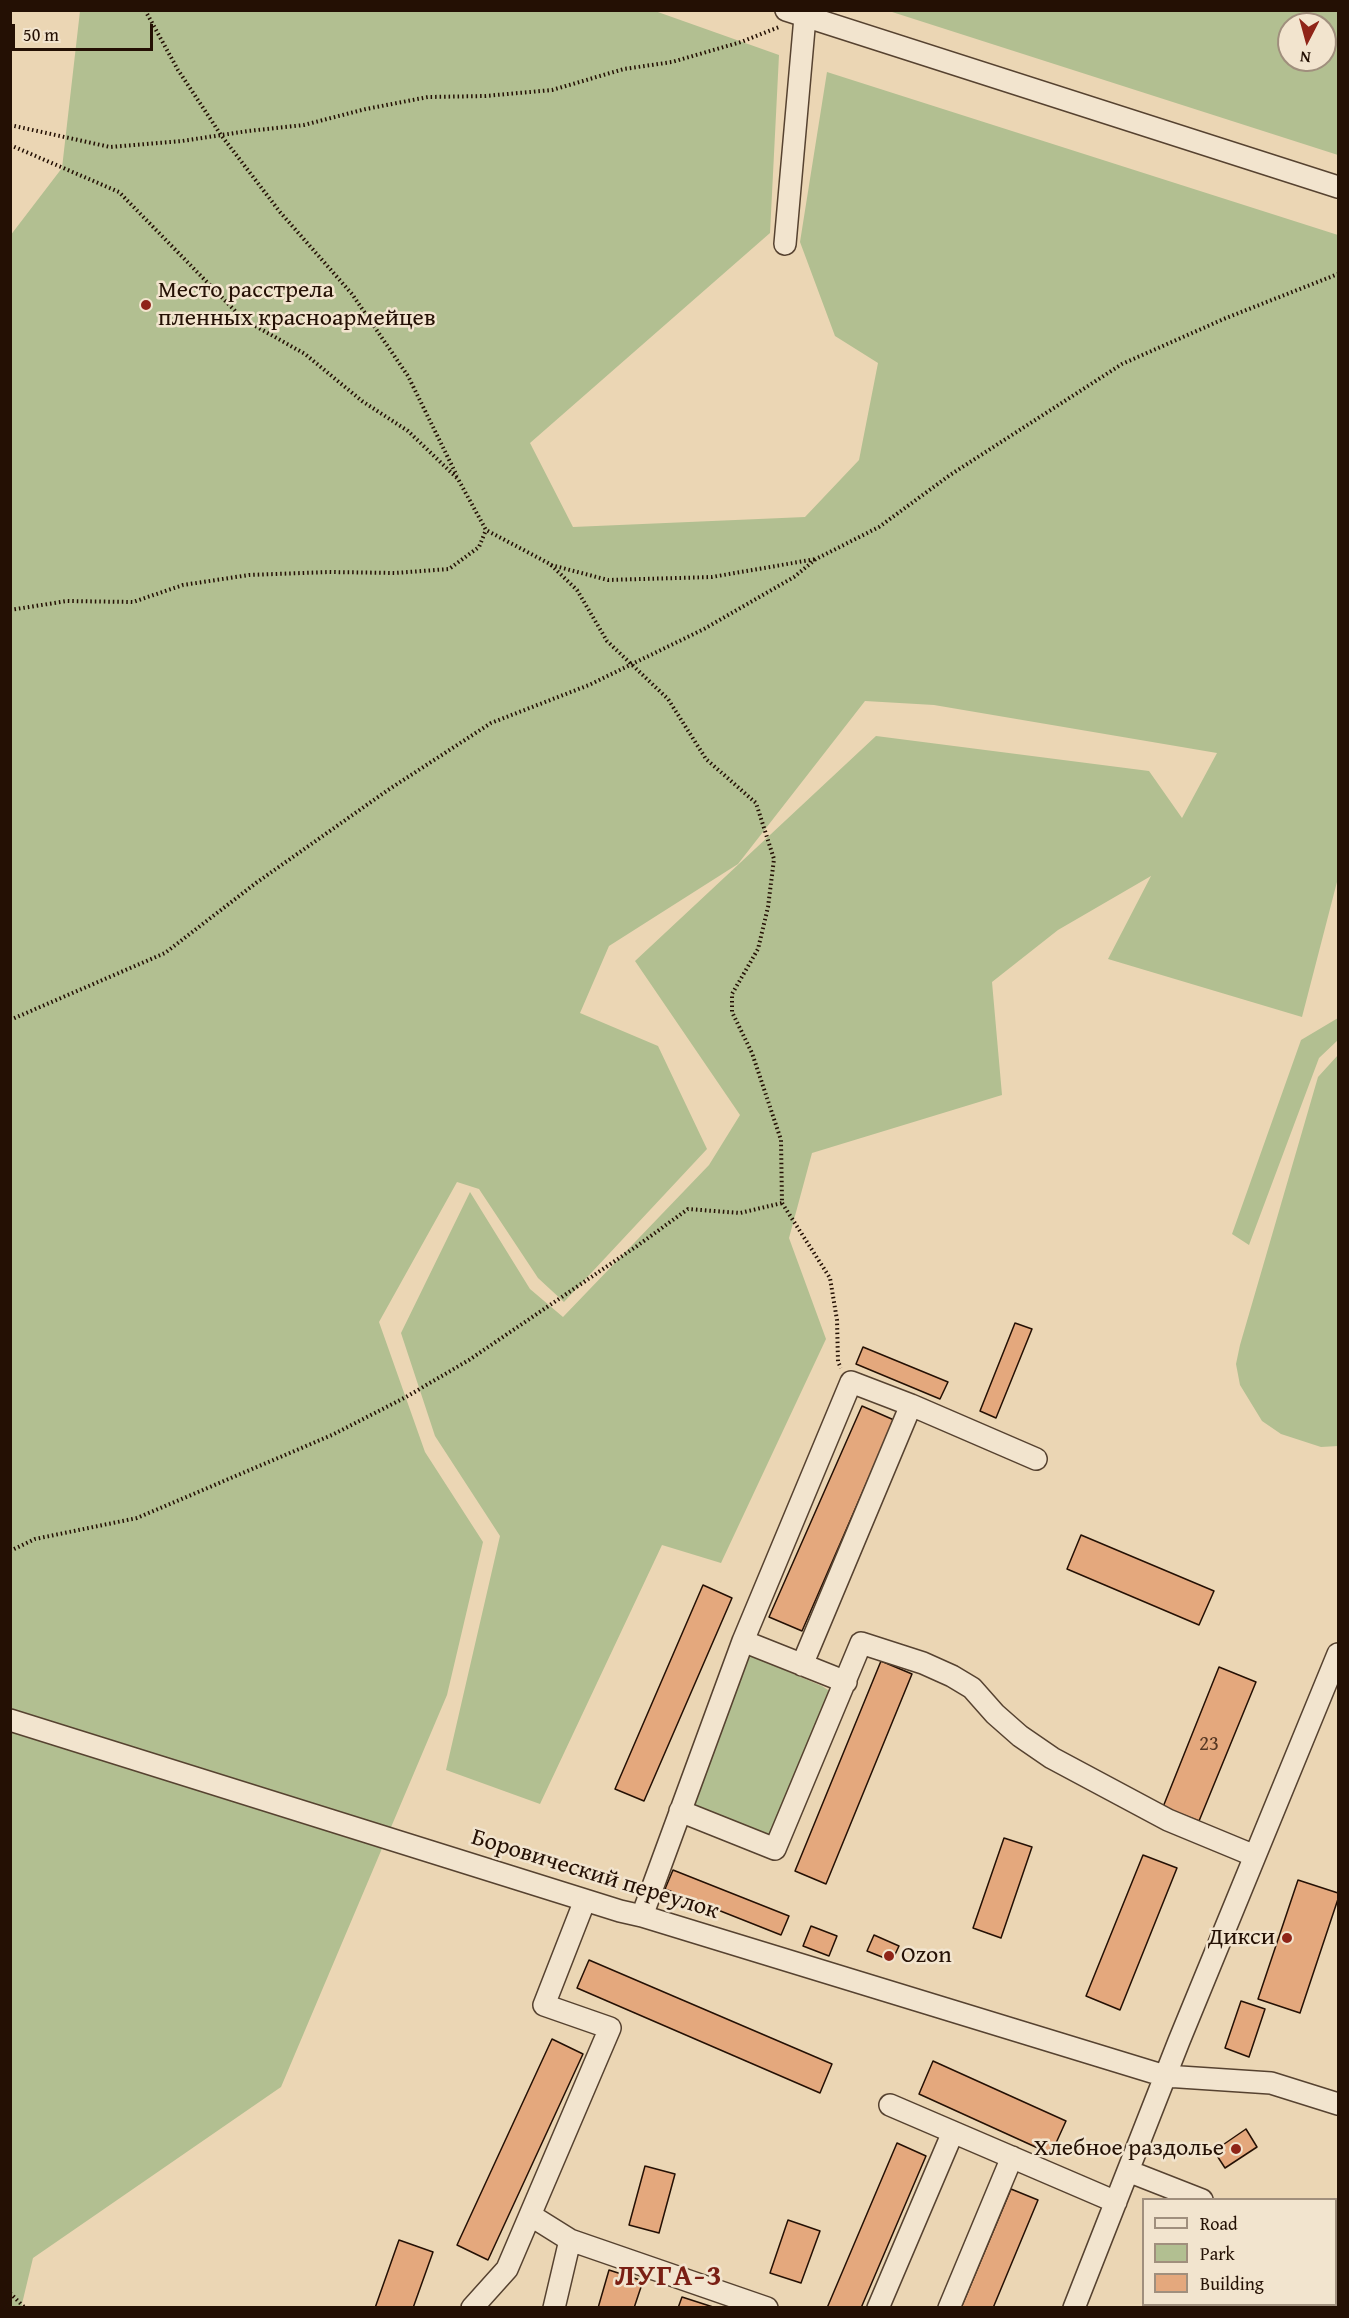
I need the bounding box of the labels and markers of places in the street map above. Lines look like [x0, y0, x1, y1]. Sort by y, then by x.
place label: Место расстрела пленных красноармейцев [158, 277, 436, 333]
marker: Место расстрела пленных красноармейцев [139, 298, 153, 312]
place label: Дикси [1208, 1924, 1275, 1952]
marker: Дикси [1280, 1931, 1294, 1945]
place label: Ozon [901, 1942, 952, 1970]
marker: Ozon [882, 1949, 896, 1963]
place label: Хлебное раздолье [1034, 2135, 1224, 2163]
marker: Хлебное раздолье [1229, 2142, 1243, 2156]

